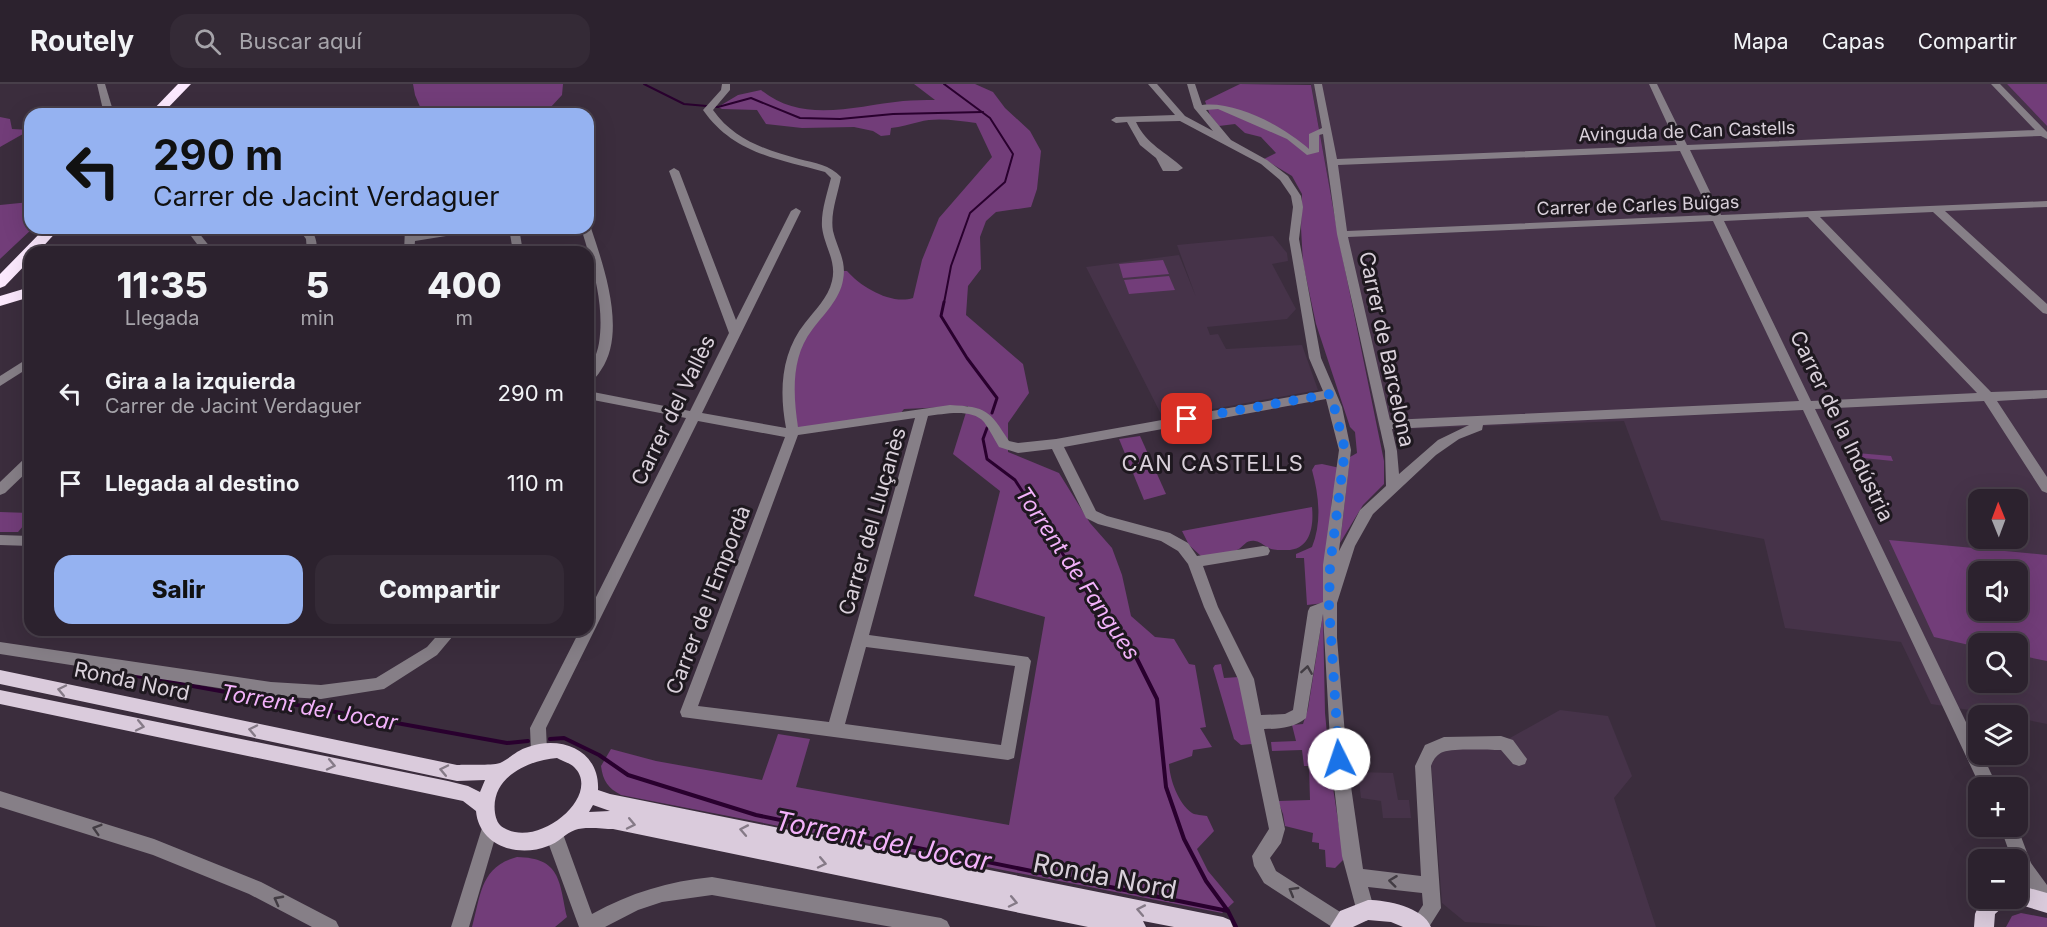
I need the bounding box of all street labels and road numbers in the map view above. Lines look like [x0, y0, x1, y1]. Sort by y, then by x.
street label: Avinguda de Can Castells [1578, 117, 1796, 145]
street label: Carrer de Carles Buïgas [1536, 191, 1740, 219]
street label: Carrer de Barcelona [1354, 249, 1420, 449]
street label: Carrer de la Indústria [1785, 327, 1899, 525]
street label: Carrer del Vallès [626, 331, 720, 489]
street label: Carrer del Lluçanès [833, 424, 911, 618]
street label: Carrer de l'Empordà [660, 502, 756, 698]
street label: Ronda Nord [72, 657, 192, 705]
street label: Ronda Nord [1031, 847, 1179, 905]

